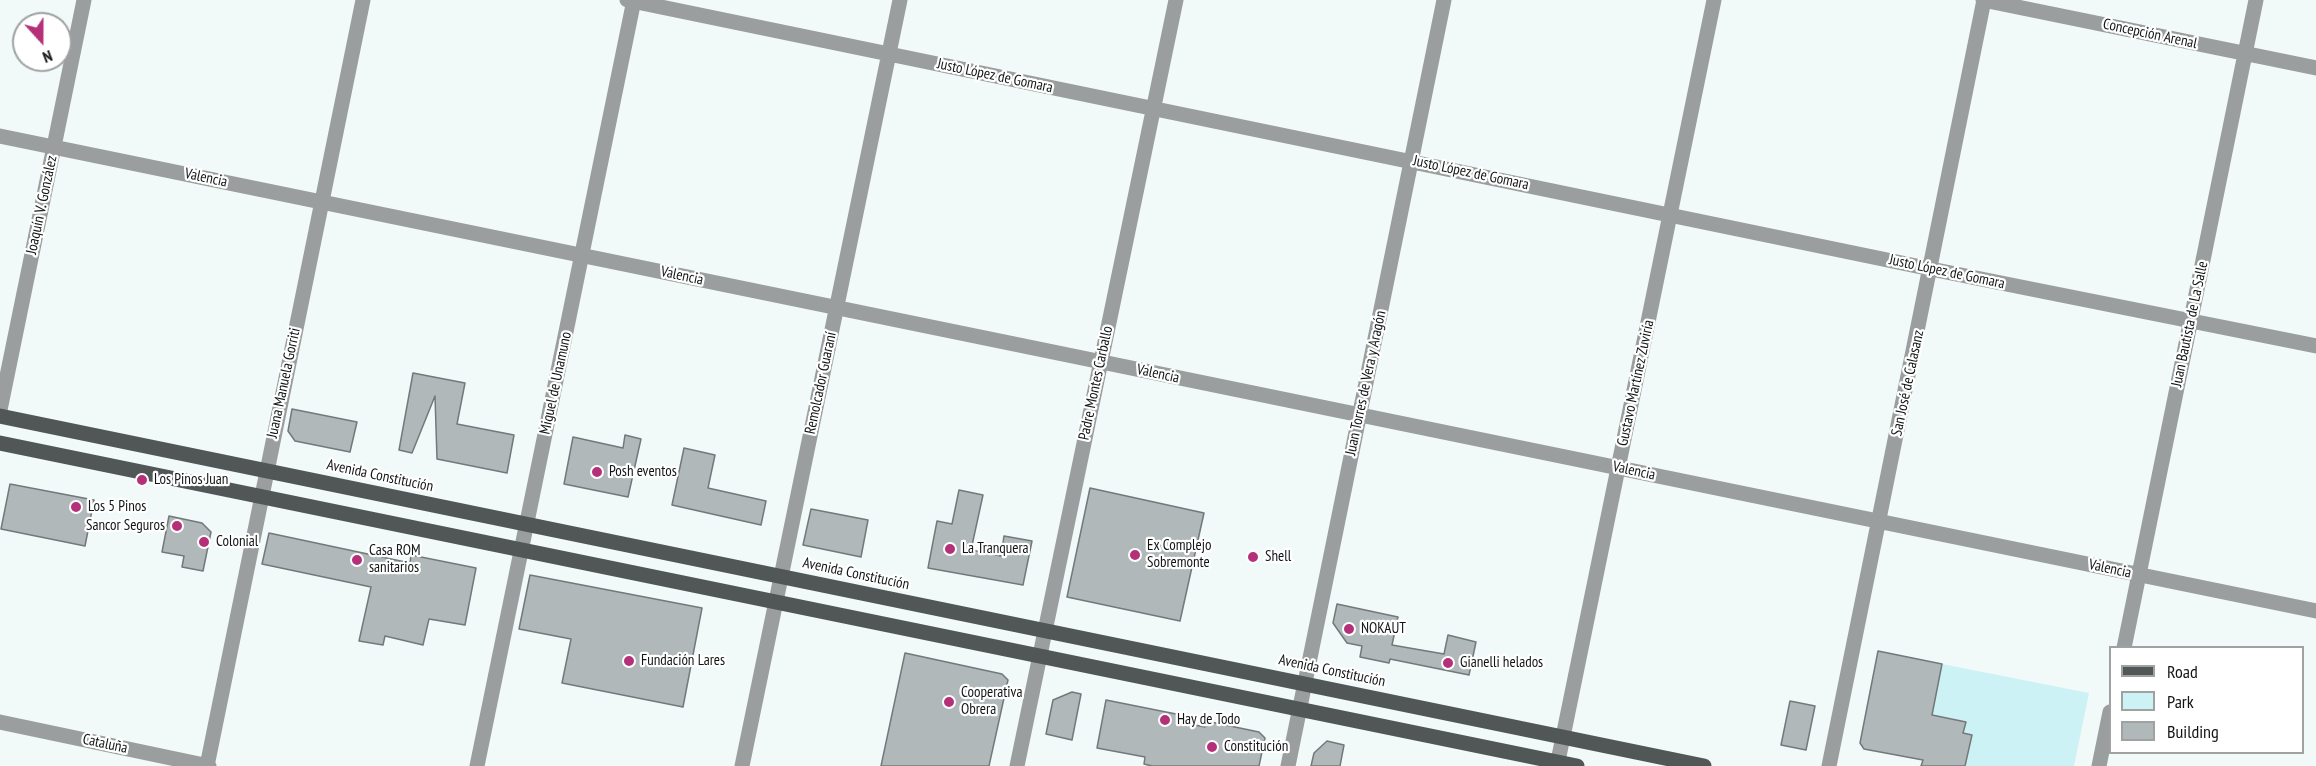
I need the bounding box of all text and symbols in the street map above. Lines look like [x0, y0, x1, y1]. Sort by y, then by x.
north arrow [12, 12, 72, 72]
street label: Concepción Arenal [2101, 15, 2199, 53]
text: N [40, 46, 55, 68]
street label: Justo López de Gomara [936, 55, 1054, 97]
street label: Justo López de Gomara [1412, 152, 1530, 194]
street label: Joaquín V. González [23, 154, 61, 256]
street label: Valencia [183, 165, 229, 191]
street label: Justo López de Gomara [1888, 251, 2006, 293]
street label: Juan Bautista de La Salle [2168, 260, 2212, 388]
street label: Valencia [659, 263, 705, 289]
street label: Juan Torres de Vera y Aragón [1342, 309, 1390, 457]
street label: Gustavo Martínez Zuviría [1614, 318, 1658, 448]
street label: Padre Montes Carballo [1075, 324, 1117, 442]
street label: Juana Manuela Gorriti [264, 326, 304, 440]
street label: San José de Calasanz [1888, 328, 1928, 438]
street label: Miguel de Unamuno [536, 330, 576, 436]
street label: Remolcador Guaraní [801, 330, 841, 436]
street label: Valencia [1135, 361, 1181, 387]
street label: Avenida Constitución [325, 456, 435, 496]
street label: Valencia [1611, 458, 1657, 484]
place label: Posh eventos [609, 463, 677, 481]
marker: Posh eventos [590, 465, 604, 479]
place label: Los Pinos Juan [154, 471, 228, 489]
marker: Los Pinos Juan [135, 473, 149, 487]
place label: Los 5 Pinos [88, 498, 146, 516]
marker: Los 5 Pinos [69, 500, 83, 514]
place label: Sancor Seguros [86, 517, 165, 535]
marker: Sancor Seguros [170, 519, 184, 533]
place label: Colonial [216, 533, 258, 551]
marker: Colonial [197, 535, 211, 549]
place label: Ex Complejo Sobremonte [1147, 537, 1211, 572]
place label: La Tranquera [962, 540, 1029, 558]
place label: Casa ROM sanitarios [369, 542, 420, 577]
marker: La Tranquera [943, 542, 957, 556]
marker: Ex Complejo Sobremonte [1128, 548, 1142, 562]
place label: Shell [1265, 548, 1291, 566]
marker: Shell [1246, 550, 1260, 564]
marker: Casa ROM sanitarios [350, 553, 364, 567]
street label: Avenida Constitución [801, 554, 911, 594]
street label: Valencia [2087, 556, 2133, 582]
place label: NOKAUT [1361, 620, 1406, 638]
marker: NOKAUT [1342, 622, 1356, 636]
legend [2109, 646, 2304, 754]
street label: Avenida Constitución [1277, 651, 1387, 691]
place label: Fundación Lares [641, 652, 725, 670]
marker: Fundación Lares [622, 654, 636, 668]
place label: Gianelli helados [1460, 654, 1543, 672]
marker: Gianelli helados [1441, 656, 1455, 670]
text: Road [2167, 660, 2198, 683]
place label: Cooperativa Obrera [961, 684, 1022, 719]
text: Park [2167, 690, 2194, 713]
marker: Cooperativa Obrera [942, 695, 956, 709]
place label: Hay de Todo [1177, 711, 1240, 729]
marker: Hay de Todo [1158, 713, 1172, 727]
text: Building [2167, 720, 2219, 743]
street label: Cataluña [81, 730, 129, 758]
place label: Constitución [1224, 738, 1288, 756]
marker: Constitución [1205, 740, 1219, 754]

